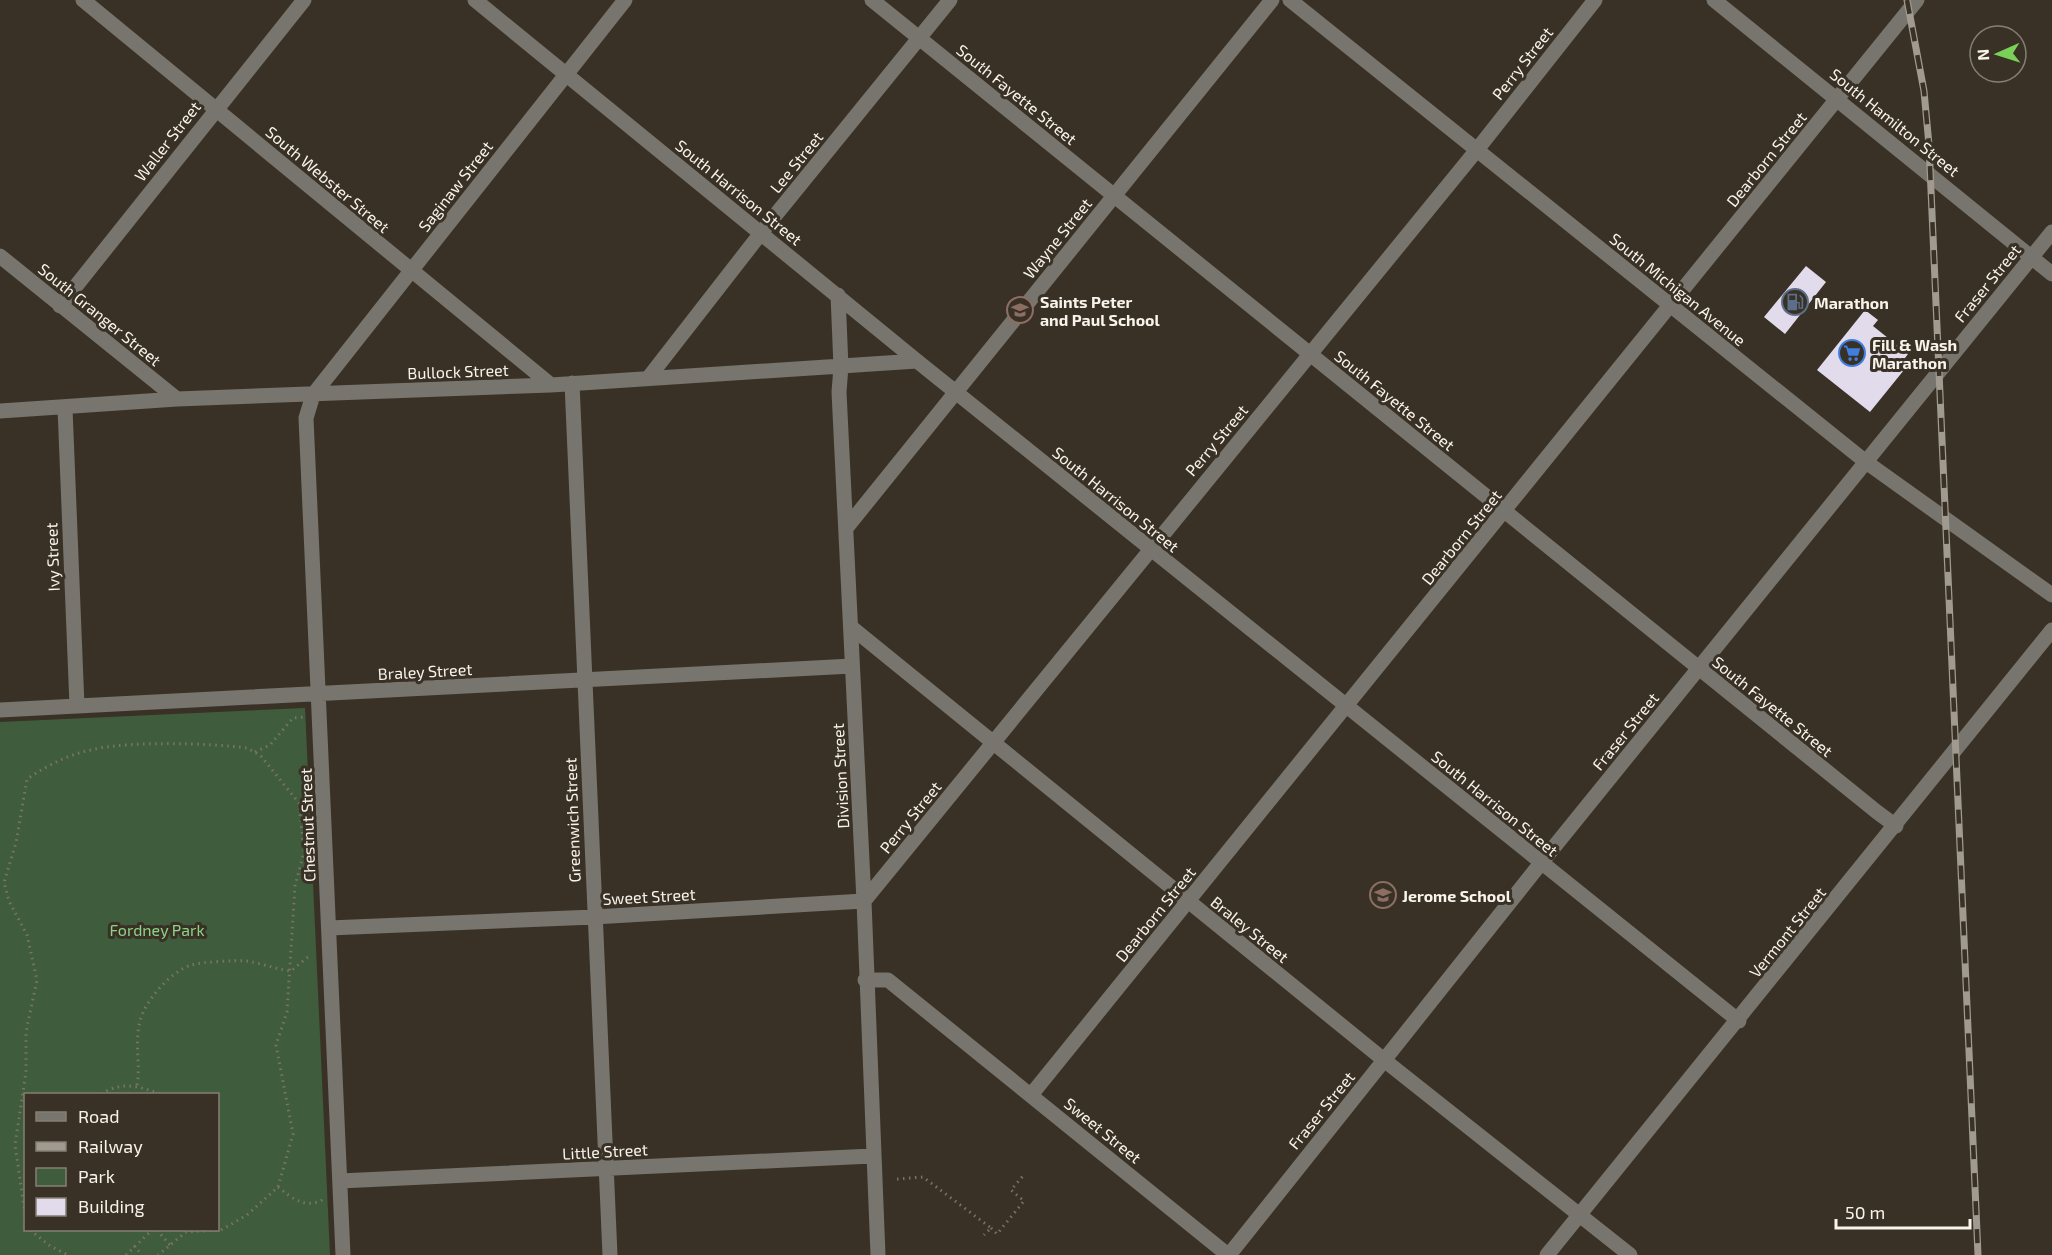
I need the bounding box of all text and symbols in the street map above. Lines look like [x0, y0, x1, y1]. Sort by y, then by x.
street label: Perry Street [1488, 23, 1556, 103]
north arrow [1968, 24, 2028, 84]
street label: South Fayette Street [953, 40, 1081, 148]
text: N [1973, 49, 1992, 61]
street label: South Hamilton Street [1827, 64, 1963, 180]
street label: Waller Street [130, 97, 204, 185]
street label: Dearborn Street [1722, 108, 1810, 210]
street label: South Webster Street [262, 122, 394, 236]
street label: Lee Street [766, 127, 826, 197]
street label: South Harrison Street [672, 135, 806, 249]
street label: Saginaw Street [414, 137, 496, 235]
street label: Wayne Street [1019, 194, 1095, 282]
street label: South Michigan Avenue [1606, 228, 1750, 350]
street label: Fraser Street [1950, 240, 2024, 326]
street label: South Granger Street [35, 259, 165, 369]
fuel station icon: Marathon [1780, 287, 1810, 317]
place label: Saints Peter and Paul School [1040, 292, 1161, 329]
place label: Marathon [1814, 293, 1889, 312]
school or university icon: Saints Peter and Paul School [1005, 295, 1035, 325]
place label: Fill & Wash Marathon [1872, 335, 1957, 372]
supermarket icon: Fill & Wash Marathon [1837, 338, 1867, 368]
street label: South Fayette Street [1331, 346, 1459, 454]
street label: Bullock Street [407, 360, 509, 382]
street label: Perry Street [1181, 401, 1251, 479]
street label: South Harrison Street [1049, 442, 1183, 556]
street label: Dearborn Street [1417, 486, 1505, 588]
street label: Ivy Street [41, 522, 63, 592]
street label: South Fayette Street [1709, 652, 1837, 760]
street label: Braley Street [377, 659, 473, 683]
street label: Fraser Street [1588, 688, 1662, 774]
street label: Division Street [828, 723, 852, 829]
street label: South Harrison Street [1428, 746, 1562, 860]
street label: Greenwich Street [560, 757, 584, 883]
street label: Chestnut Street [296, 768, 318, 882]
street label: Perry Street [875, 777, 945, 857]
street label: Dearborn Street [1111, 863, 1199, 965]
school or university icon: Jerome School [1368, 880, 1398, 910]
street label: Vermont Street [1745, 883, 1829, 981]
street label: Sweet Street [602, 884, 696, 908]
place label: Jerome School [1402, 886, 1512, 905]
street label: Braley Street [1207, 892, 1293, 966]
park label: Fordney Park [109, 920, 205, 939]
street label: Fraser Street [1284, 1067, 1358, 1153]
legend [24, 1093, 219, 1231]
street label: Sweet Street [1061, 1093, 1145, 1167]
text: Road [78, 1105, 119, 1127]
text: Railway [78, 1135, 143, 1157]
street label: Little Street [562, 1139, 648, 1163]
text: Park [78, 1165, 115, 1187]
scale bar [1836, 1192, 1970, 1230]
text: Building [78, 1195, 145, 1217]
text: 50 m [1845, 1201, 1885, 1223]

